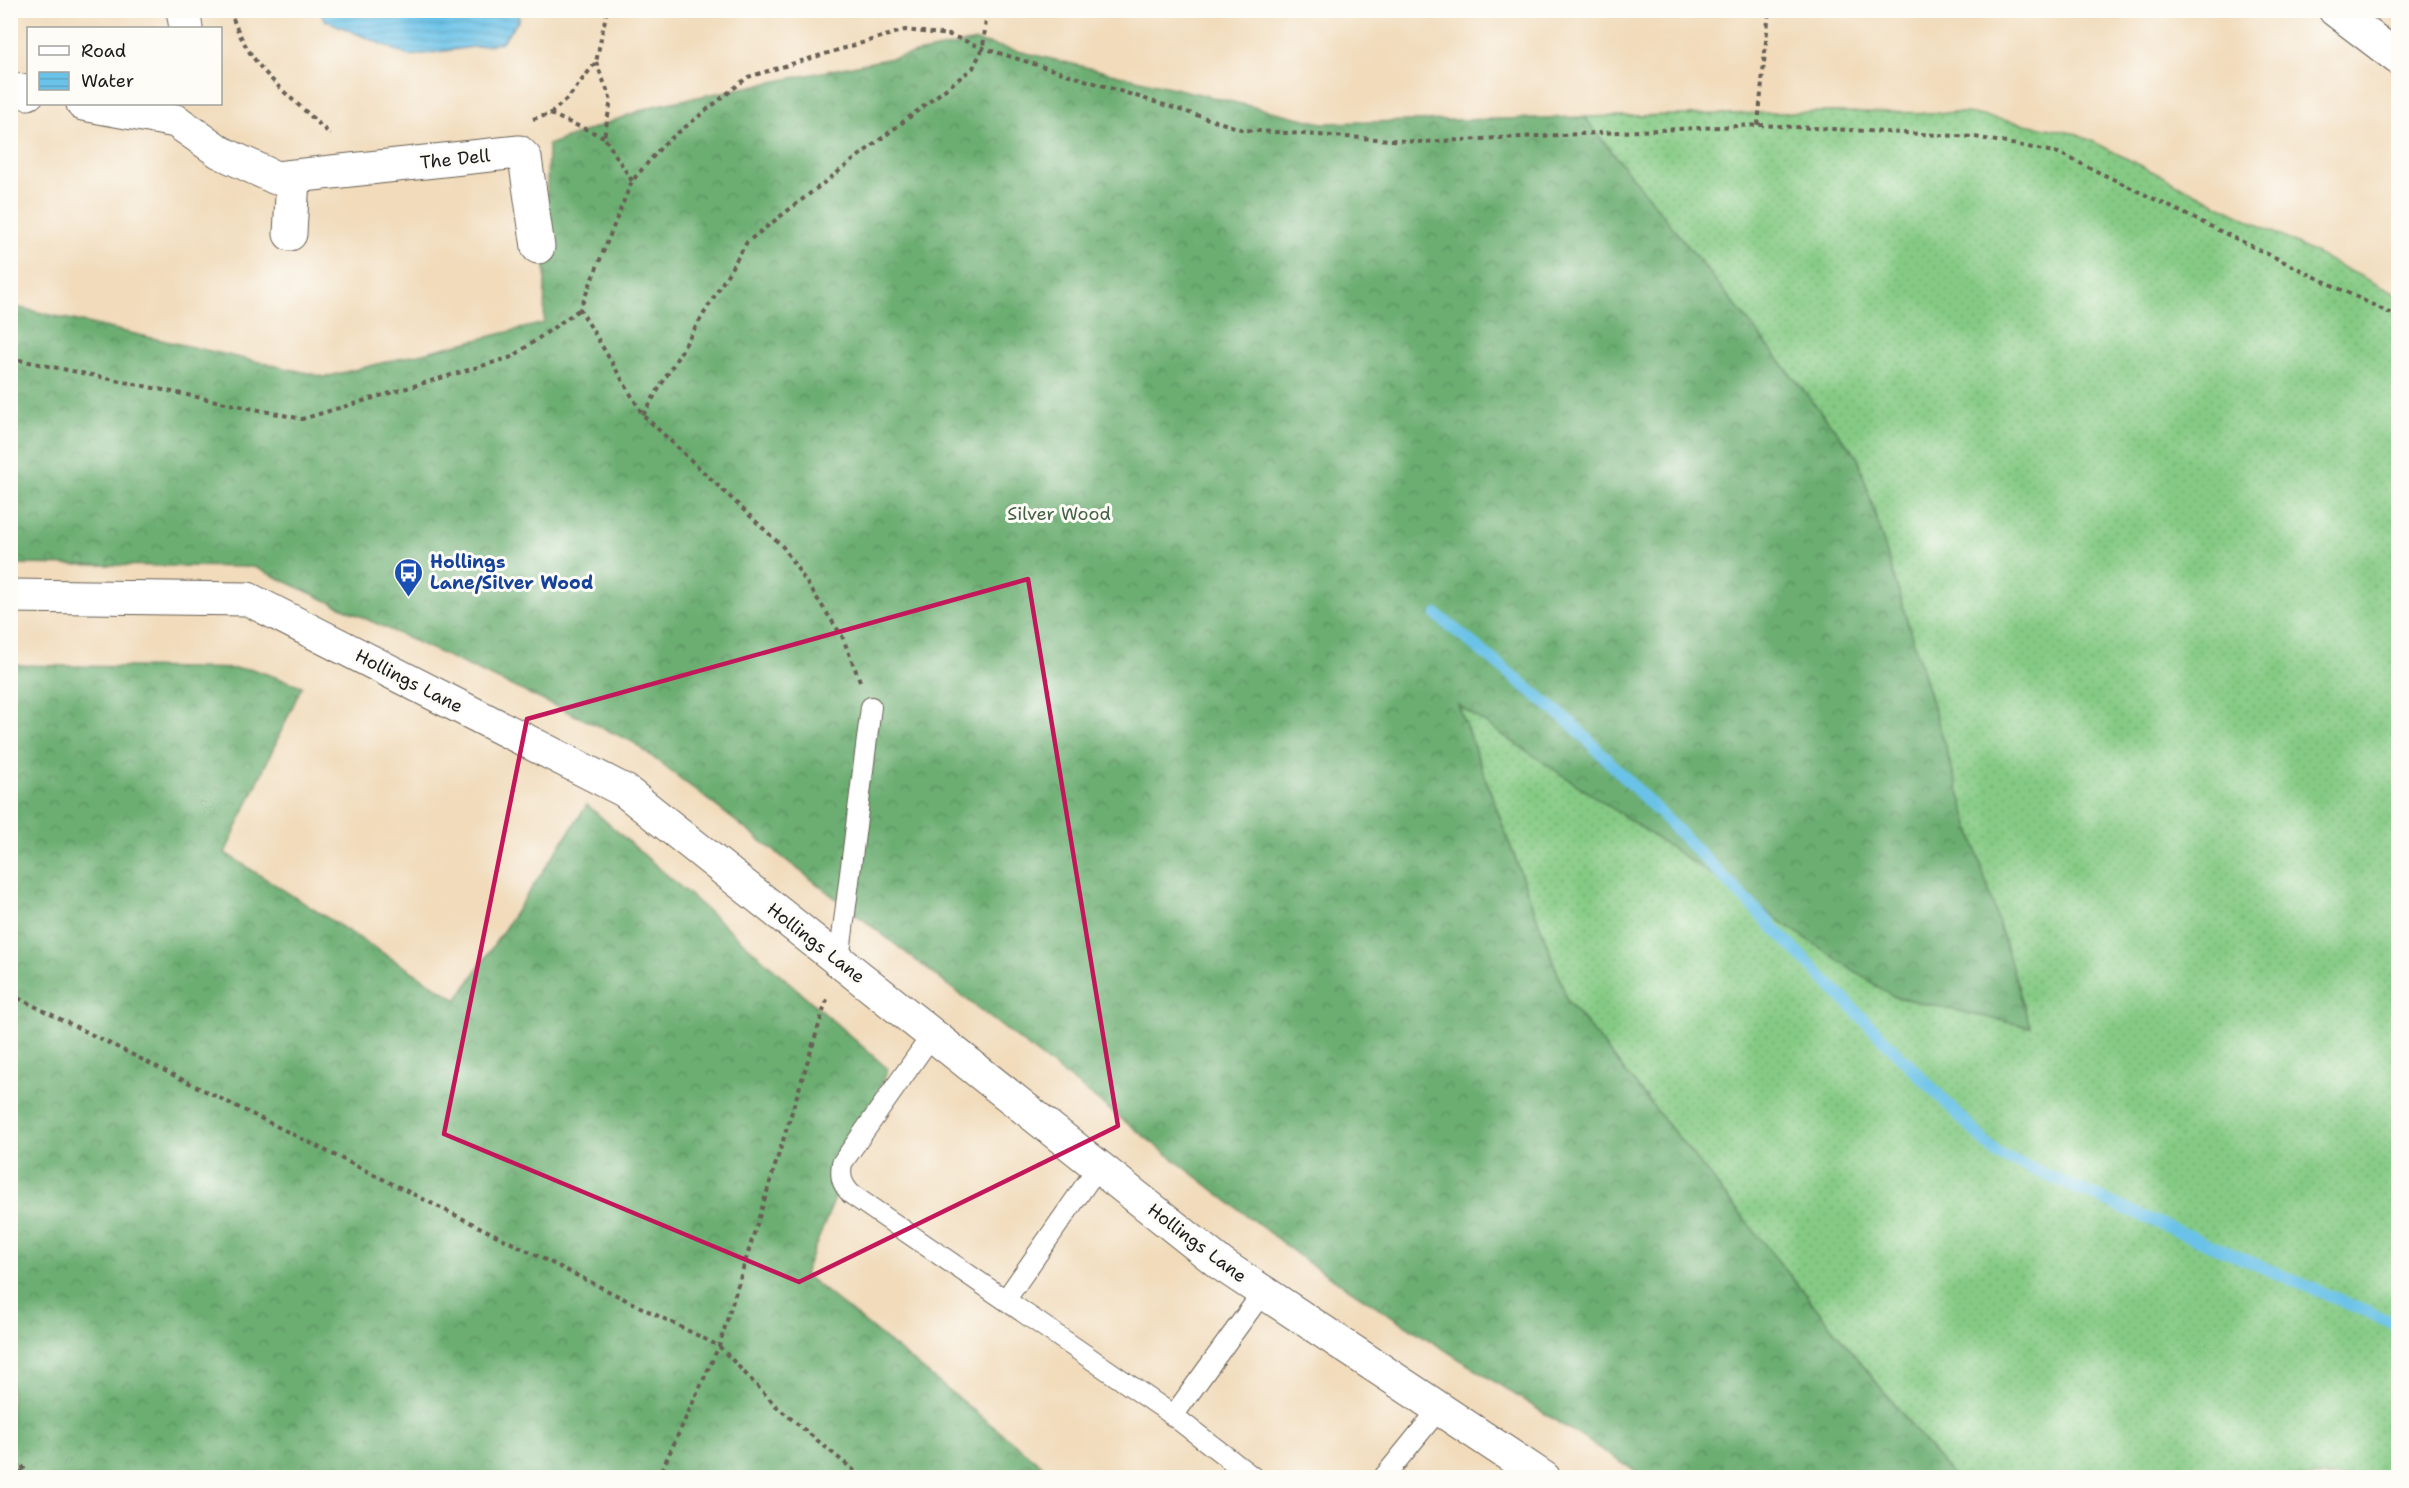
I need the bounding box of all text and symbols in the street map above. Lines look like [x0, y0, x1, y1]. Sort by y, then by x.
legend [27, 27, 222, 105]
text: Road [81, 39, 126, 63]
text: Water [81, 69, 134, 93]
street label: The Dell [419, 143, 492, 175]
park label: Silver Wood [1007, 502, 1111, 526]
place label: Hollings Lane/Silver Wood [430, 550, 593, 595]
bus stop icon: Hollings Lane/Silver Wood [393, 556, 425, 598]
street label: Hollings Lane [351, 643, 467, 719]
street label: Hollings Lane [762, 897, 870, 989]
street label: Hollings Lane [1143, 1198, 1251, 1288]

